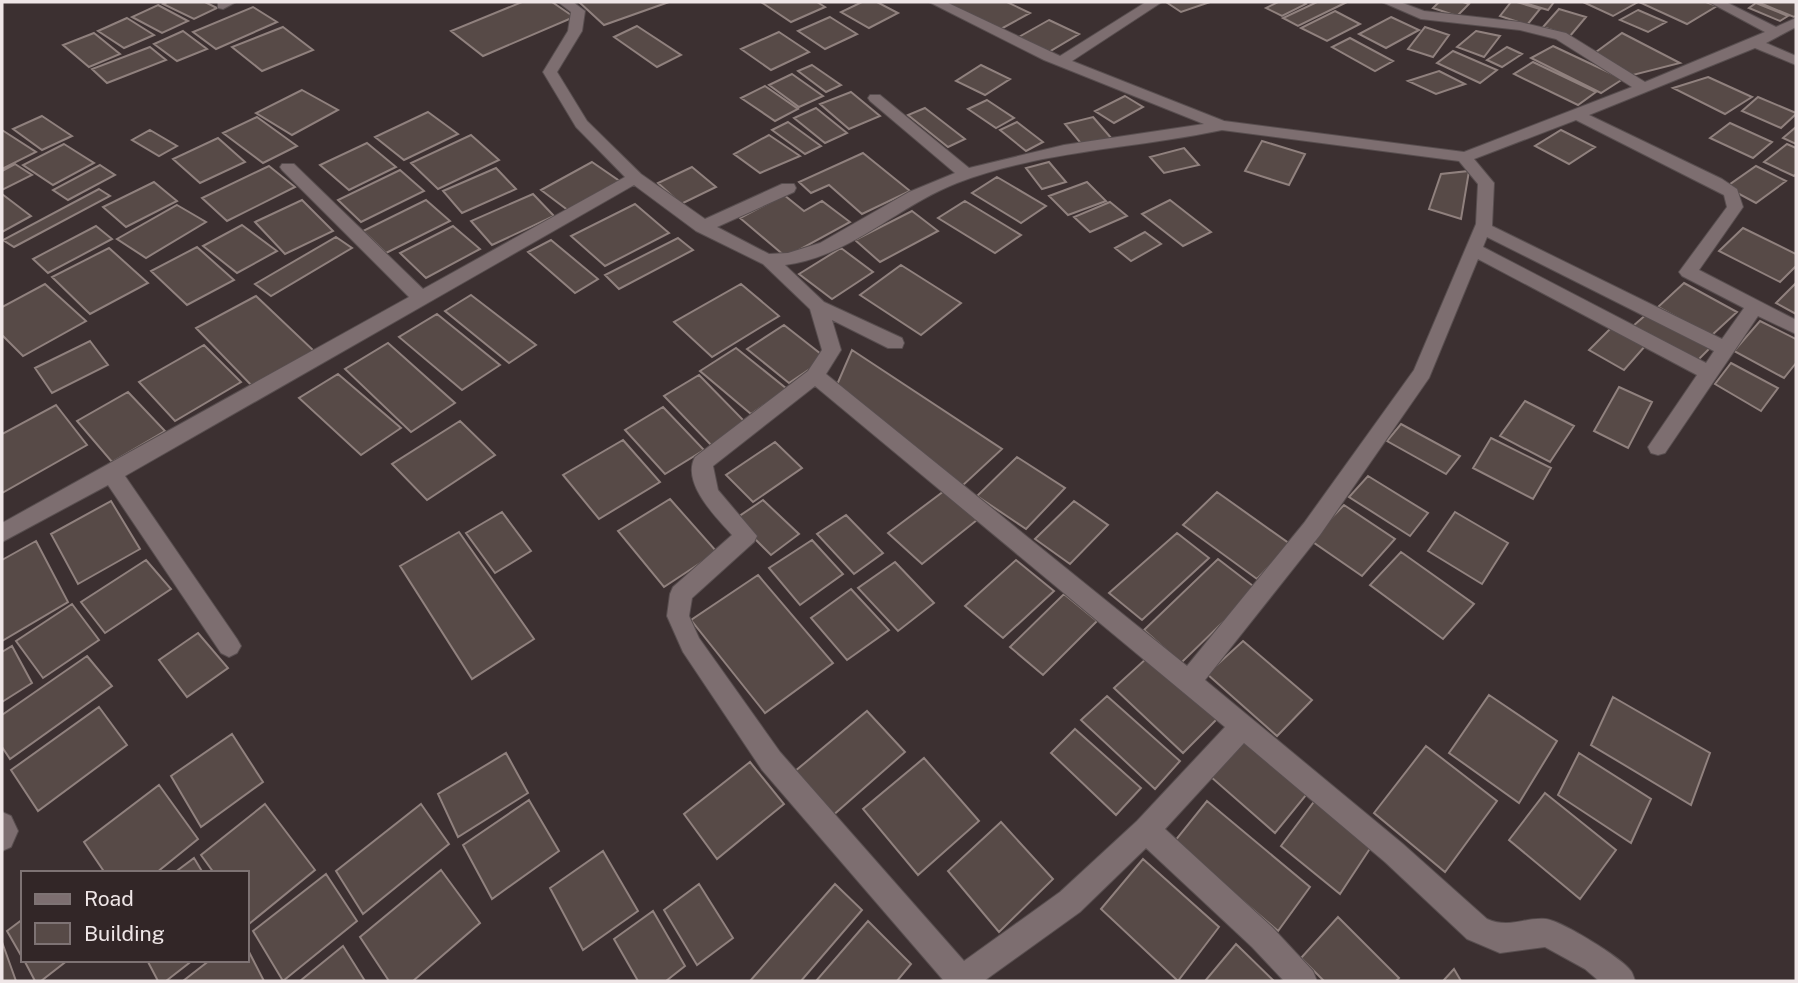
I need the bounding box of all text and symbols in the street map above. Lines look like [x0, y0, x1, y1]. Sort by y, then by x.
legend [21, 871, 248, 962]
text: Road [84, 886, 134, 911]
text: Building [84, 921, 165, 946]

